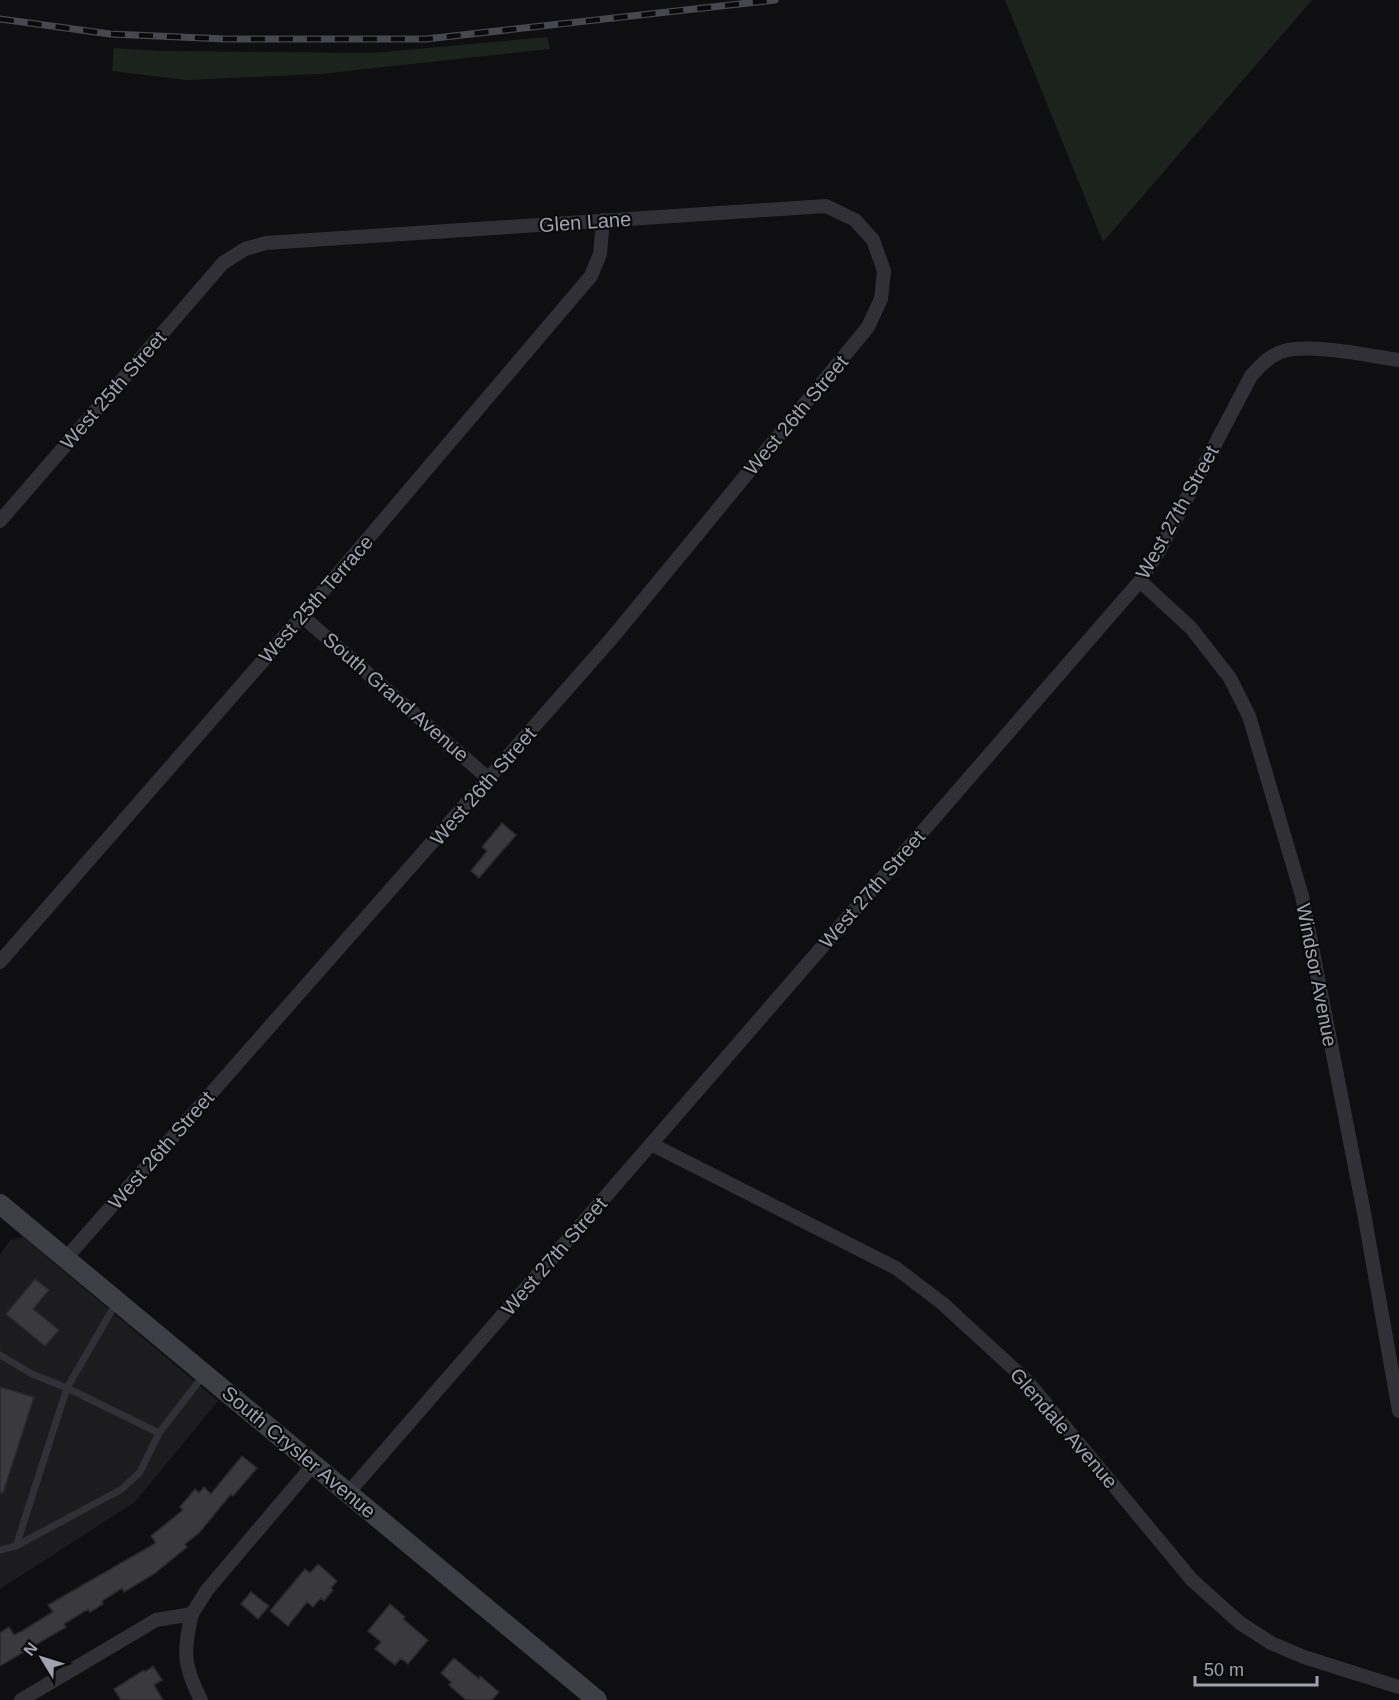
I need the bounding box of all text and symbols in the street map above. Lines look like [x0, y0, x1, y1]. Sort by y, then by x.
street label: Glen Lane [538, 208, 632, 236]
street label: West 25th Street [56, 326, 170, 453]
street label: West 26th Street [740, 351, 852, 479]
street label: West 27th Street [1131, 441, 1223, 582]
street label: West 25th Terrace [255, 531, 377, 667]
street label: South Grand Avenue [319, 628, 473, 766]
street label: West 26th Street [426, 722, 540, 849]
street label: West 27th Street [815, 825, 929, 952]
street label: Windsor Avenue [1292, 902, 1342, 1048]
street label: West 26th Street [104, 1086, 218, 1213]
street label: West 27th Street [497, 1192, 611, 1319]
street label: Glendale Avenue [1006, 1363, 1122, 1493]
street label: South Crysler Avenue [218, 1382, 380, 1522]
north arrow [12, 1628, 72, 1688]
text: N [20, 1639, 41, 1659]
scale bar [1195, 1649, 1316, 1687]
text: 50 m [1204, 1660, 1244, 1680]

